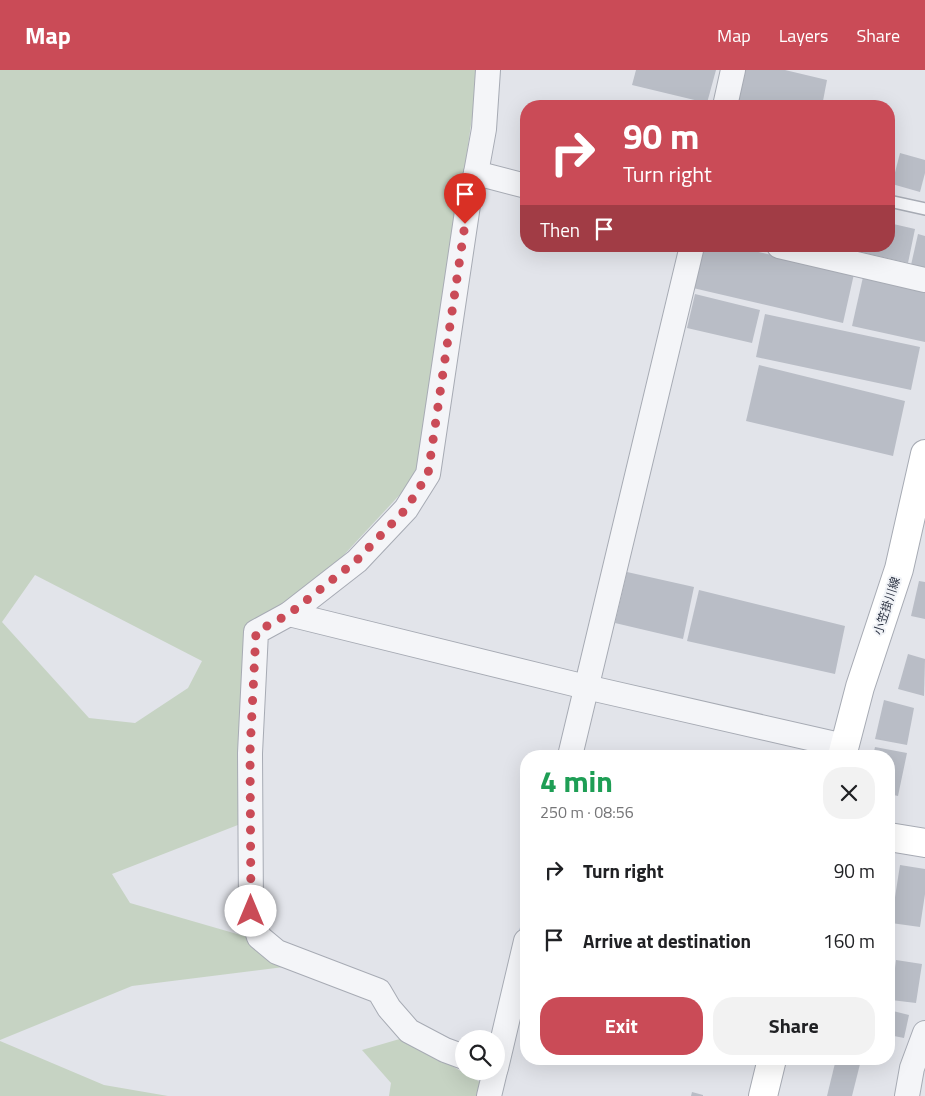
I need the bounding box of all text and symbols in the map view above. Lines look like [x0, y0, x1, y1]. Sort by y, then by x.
text: Map [25, 17, 71, 53]
text: Map [717, 22, 751, 49]
text: Layers [779, 22, 828, 49]
text: Share [856, 22, 900, 49]
text: 90 m [623, 109, 699, 163]
icon: right [540, 120, 605, 185]
text: Turn right [623, 157, 712, 191]
pin [444, 173, 486, 224]
icon: arrive [451, 180, 479, 208]
text: Then [540, 215, 580, 244]
icon: arrive [590, 215, 618, 243]
street label: 小笠掛川線 [868, 574, 905, 637]
text: 4 min [540, 758, 613, 804]
button: close [823, 767, 875, 819]
text: 250 m · 08:56 [540, 800, 634, 824]
icon: right [540, 856, 568, 884]
text: Turn right [583, 856, 664, 885]
text: 90 m [834, 856, 875, 885]
position arrow [224, 884, 276, 936]
icon: arrive [540, 926, 568, 954]
text: Arrive at destination [583, 926, 751, 955]
text: 160 m [823, 926, 875, 955]
button: Exit [540, 997, 703, 1055]
button: Share [713, 997, 875, 1055]
map controls [455, 1030, 505, 1080]
button: search [455, 1030, 505, 1080]

